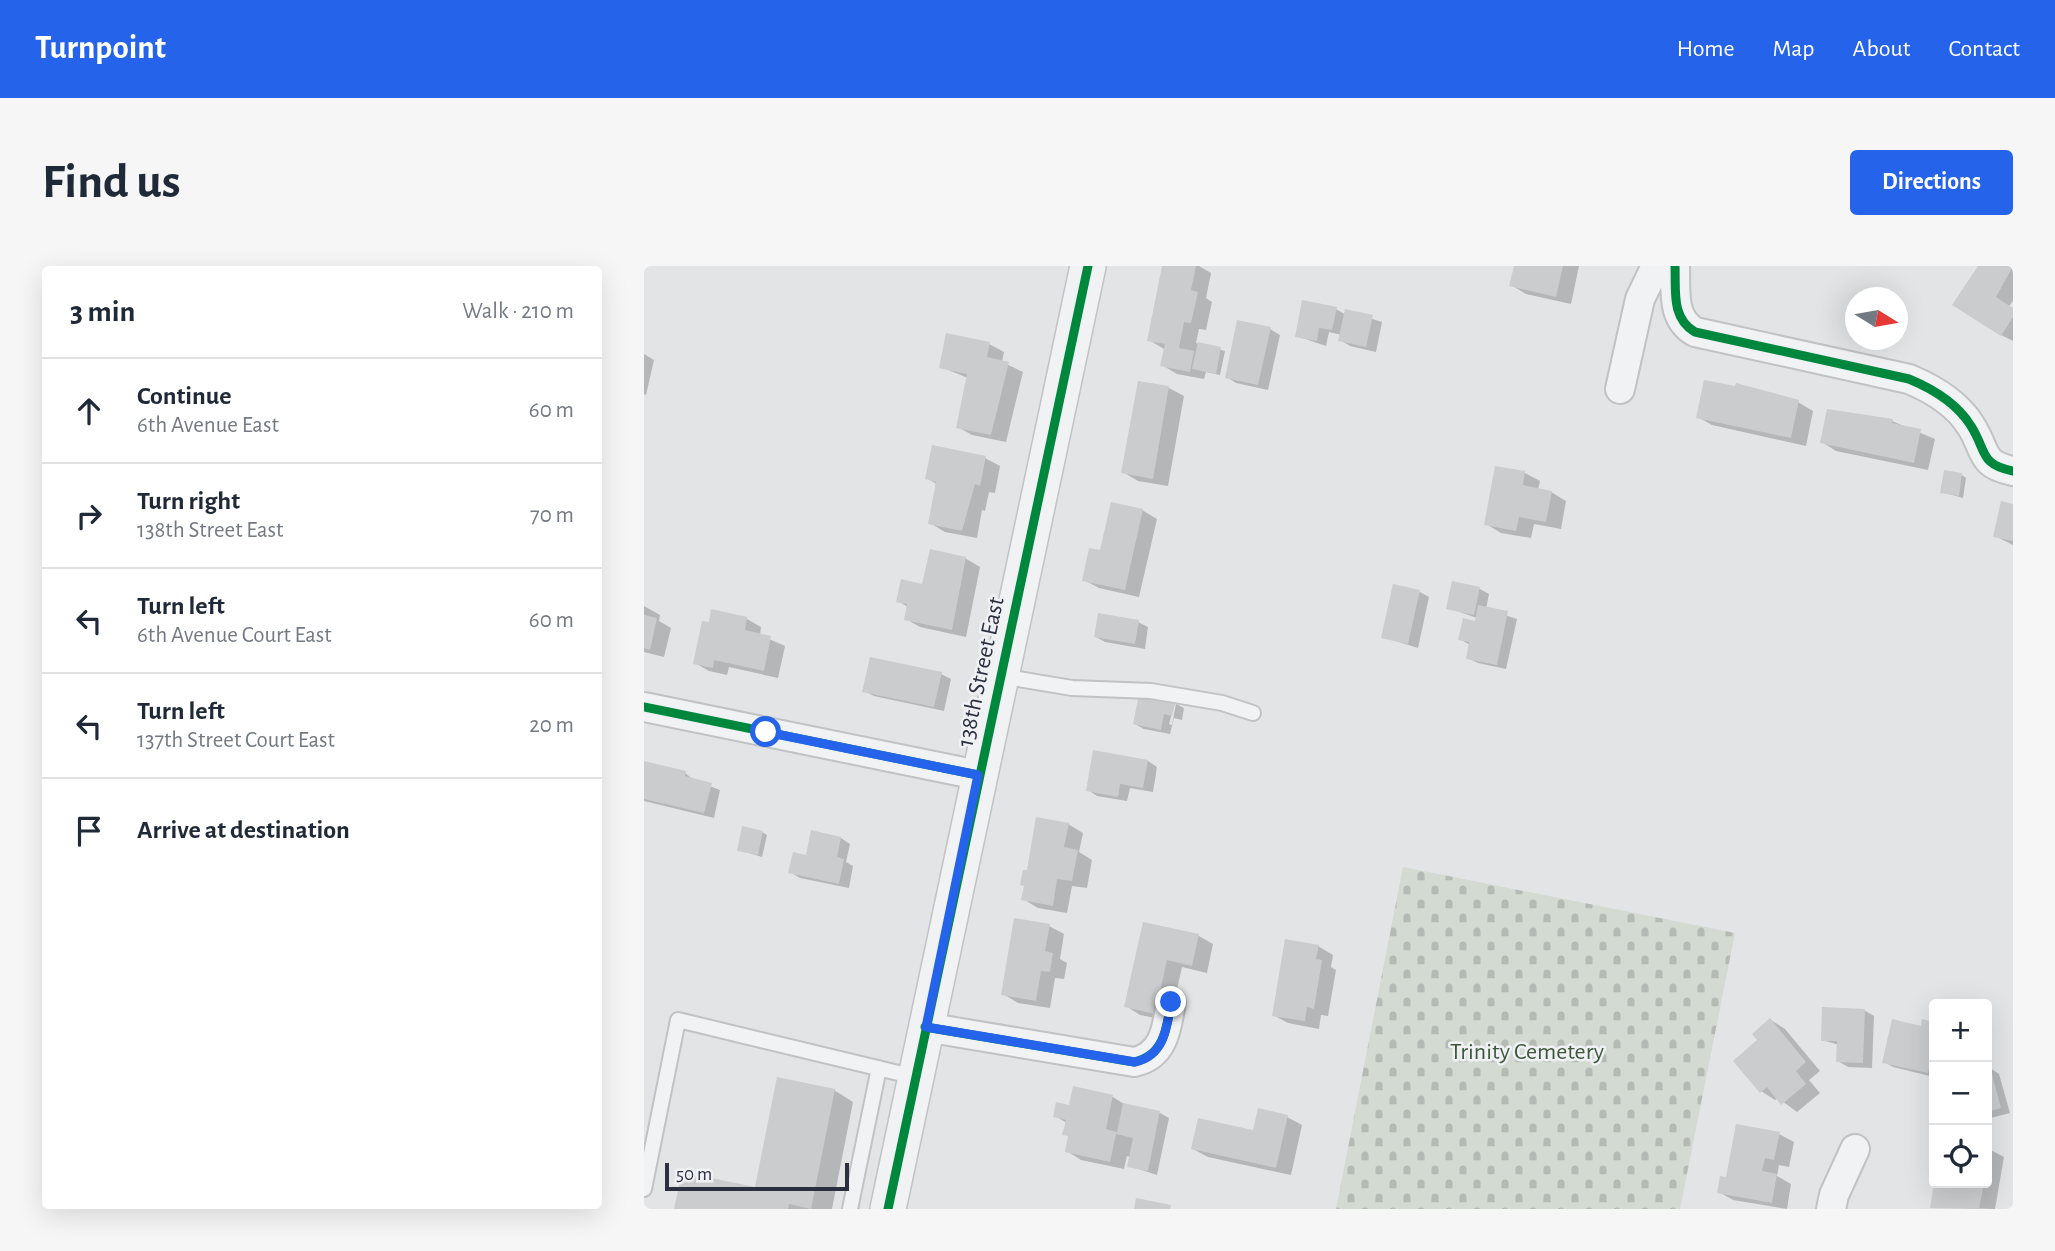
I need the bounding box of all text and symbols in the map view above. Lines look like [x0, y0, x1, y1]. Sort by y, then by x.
text: Turnpoint [35, 32, 166, 65]
text: Home [1677, 37, 1735, 61]
text: Map [1773, 37, 1815, 61]
text: About [1853, 37, 1910, 61]
text: Contact [1948, 37, 2020, 61]
button: Directions [1850, 150, 2013, 215]
text: Find us [42, 158, 181, 207]
north arrow [1845, 287, 1908, 350]
text: 3 min [70, 297, 135, 327]
text: Walk · 210 m [462, 300, 574, 323]
text: Continue [137, 383, 232, 409]
icon: ahead [70, 392, 108, 430]
text: 60 m [529, 399, 574, 422]
text: 6th Avenue East [137, 414, 279, 437]
text: Turn right [137, 488, 240, 514]
icon: right [70, 497, 108, 535]
text: 70 m [530, 504, 574, 527]
text: 138th Street East [137, 519, 283, 542]
text: Turn left [137, 593, 225, 619]
street label: 138th Street East [953, 594, 1009, 749]
icon: left [70, 602, 108, 640]
text: 60 m [529, 609, 574, 632]
text: 6th Avenue Court East [137, 624, 332, 647]
text: Turn left [137, 698, 225, 724]
icon: left [70, 707, 108, 745]
text: 20 m [529, 714, 574, 737]
route start [750, 716, 781, 747]
text: 137th Street Court East [137, 729, 335, 752]
icon: arrive [70, 812, 108, 850]
text: Arrive at destination [137, 817, 350, 843]
route end [1155, 986, 1186, 1017]
map controls [1929, 999, 1992, 1188]
button: + [1929, 999, 1992, 1062]
park label: Trinity Cemetery [1450, 1040, 1604, 1064]
button: − [1929, 1062, 1992, 1125]
button: locate [1929, 1125, 1992, 1188]
scale bar [665, 1160, 849, 1192]
text: 50 m [676, 1165, 712, 1184]

